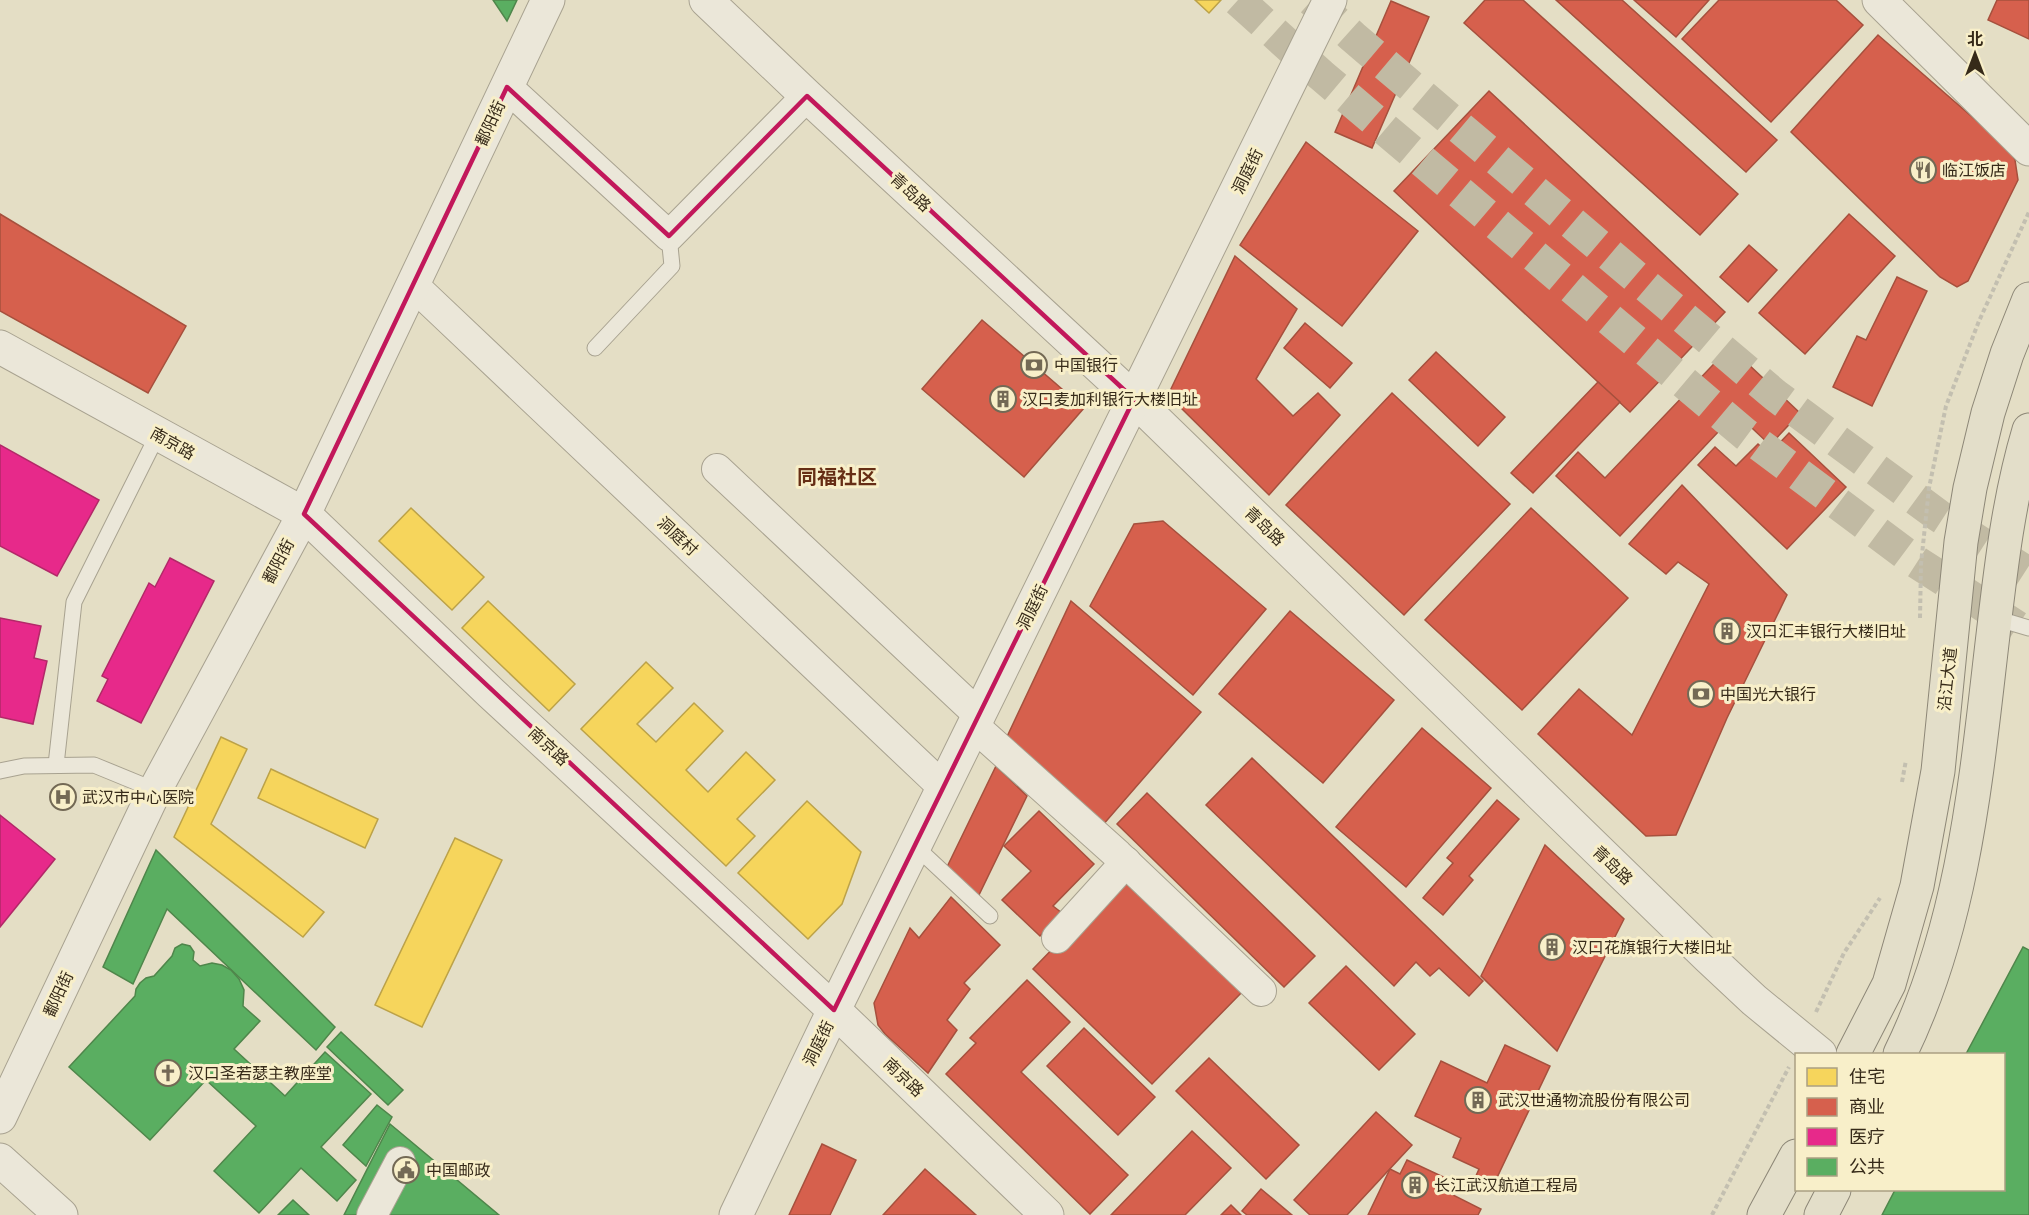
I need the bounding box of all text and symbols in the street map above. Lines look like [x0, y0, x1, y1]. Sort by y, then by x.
north arrow [1945, 24, 2005, 84]
text: 北 [1967, 29, 1983, 49]
street label: 鄱阳街 [471, 97, 509, 149]
street label: 洞庭街 [1227, 145, 1267, 197]
restaurant icon: 临江饭店 [1908, 155, 1938, 185]
place label: 临江饭店 [1942, 160, 2006, 180]
street label: 青岛路 [887, 168, 935, 216]
bank icon: 中国银行 [1019, 350, 1049, 380]
place label: 中国银行 [1054, 355, 1118, 375]
building icon: 汉口麦加利银行大楼旧址 [988, 384, 1018, 414]
place label: 汉口麦加利银行大楼旧址 [1022, 389, 1198, 409]
street label: 南京路 [147, 423, 199, 463]
district label: 同福社区 [797, 464, 877, 489]
street label: 青岛路 [1241, 502, 1289, 550]
street label: 洞庭村 [654, 512, 702, 560]
street label: 鄱阳街 [258, 535, 298, 587]
street label: 洞庭街 [1012, 581, 1052, 633]
building icon: 汉口汇丰银行大楼旧址 [1712, 616, 1742, 646]
place label: 汉口汇丰银行大楼旧址 [1746, 621, 1906, 641]
street label: 沿江大道 [1934, 646, 1960, 712]
bank icon: 中国光大银行 [1686, 679, 1716, 709]
place label: 中国光大银行 [1720, 684, 1816, 704]
street label: 南京路 [525, 722, 573, 770]
hospital icon: 武汉市中心医院 [48, 782, 78, 812]
place label: 武汉市中心医院 [82, 787, 194, 807]
street label: 青岛路 [1589, 841, 1637, 889]
building icon: 汉口花旗银行大楼旧址 [1537, 932, 1567, 962]
place label: 汉口花旗银行大楼旧址 [1572, 937, 1732, 957]
street label: 鄱阳街 [39, 968, 77, 1020]
street label: 洞庭街 [798, 1017, 838, 1069]
street label: 南京路 [880, 1053, 928, 1101]
legend [1795, 1053, 2005, 1191]
church icon: 汉口圣若瑟主教座堂 [153, 1058, 183, 1088]
place label: 汉口圣若瑟主教座堂 [188, 1063, 332, 1083]
text: 住宅 [1849, 1065, 1885, 1088]
building icon: 武汉世通物流股份有限公司 [1463, 1085, 1493, 1115]
place label: 武汉世通物流股份有限公司 [1498, 1090, 1690, 1110]
text: 商业 [1849, 1095, 1885, 1118]
text: 医疗 [1849, 1125, 1885, 1148]
public building icon: 中国邮政 [391, 1155, 421, 1185]
text: 公共 [1849, 1155, 1885, 1178]
place label: 中国邮政 [426, 1160, 490, 1180]
building icon: 长江武汉航道工程局 [1400, 1170, 1430, 1200]
place label: 长江武汉航道工程局 [1434, 1175, 1578, 1195]

